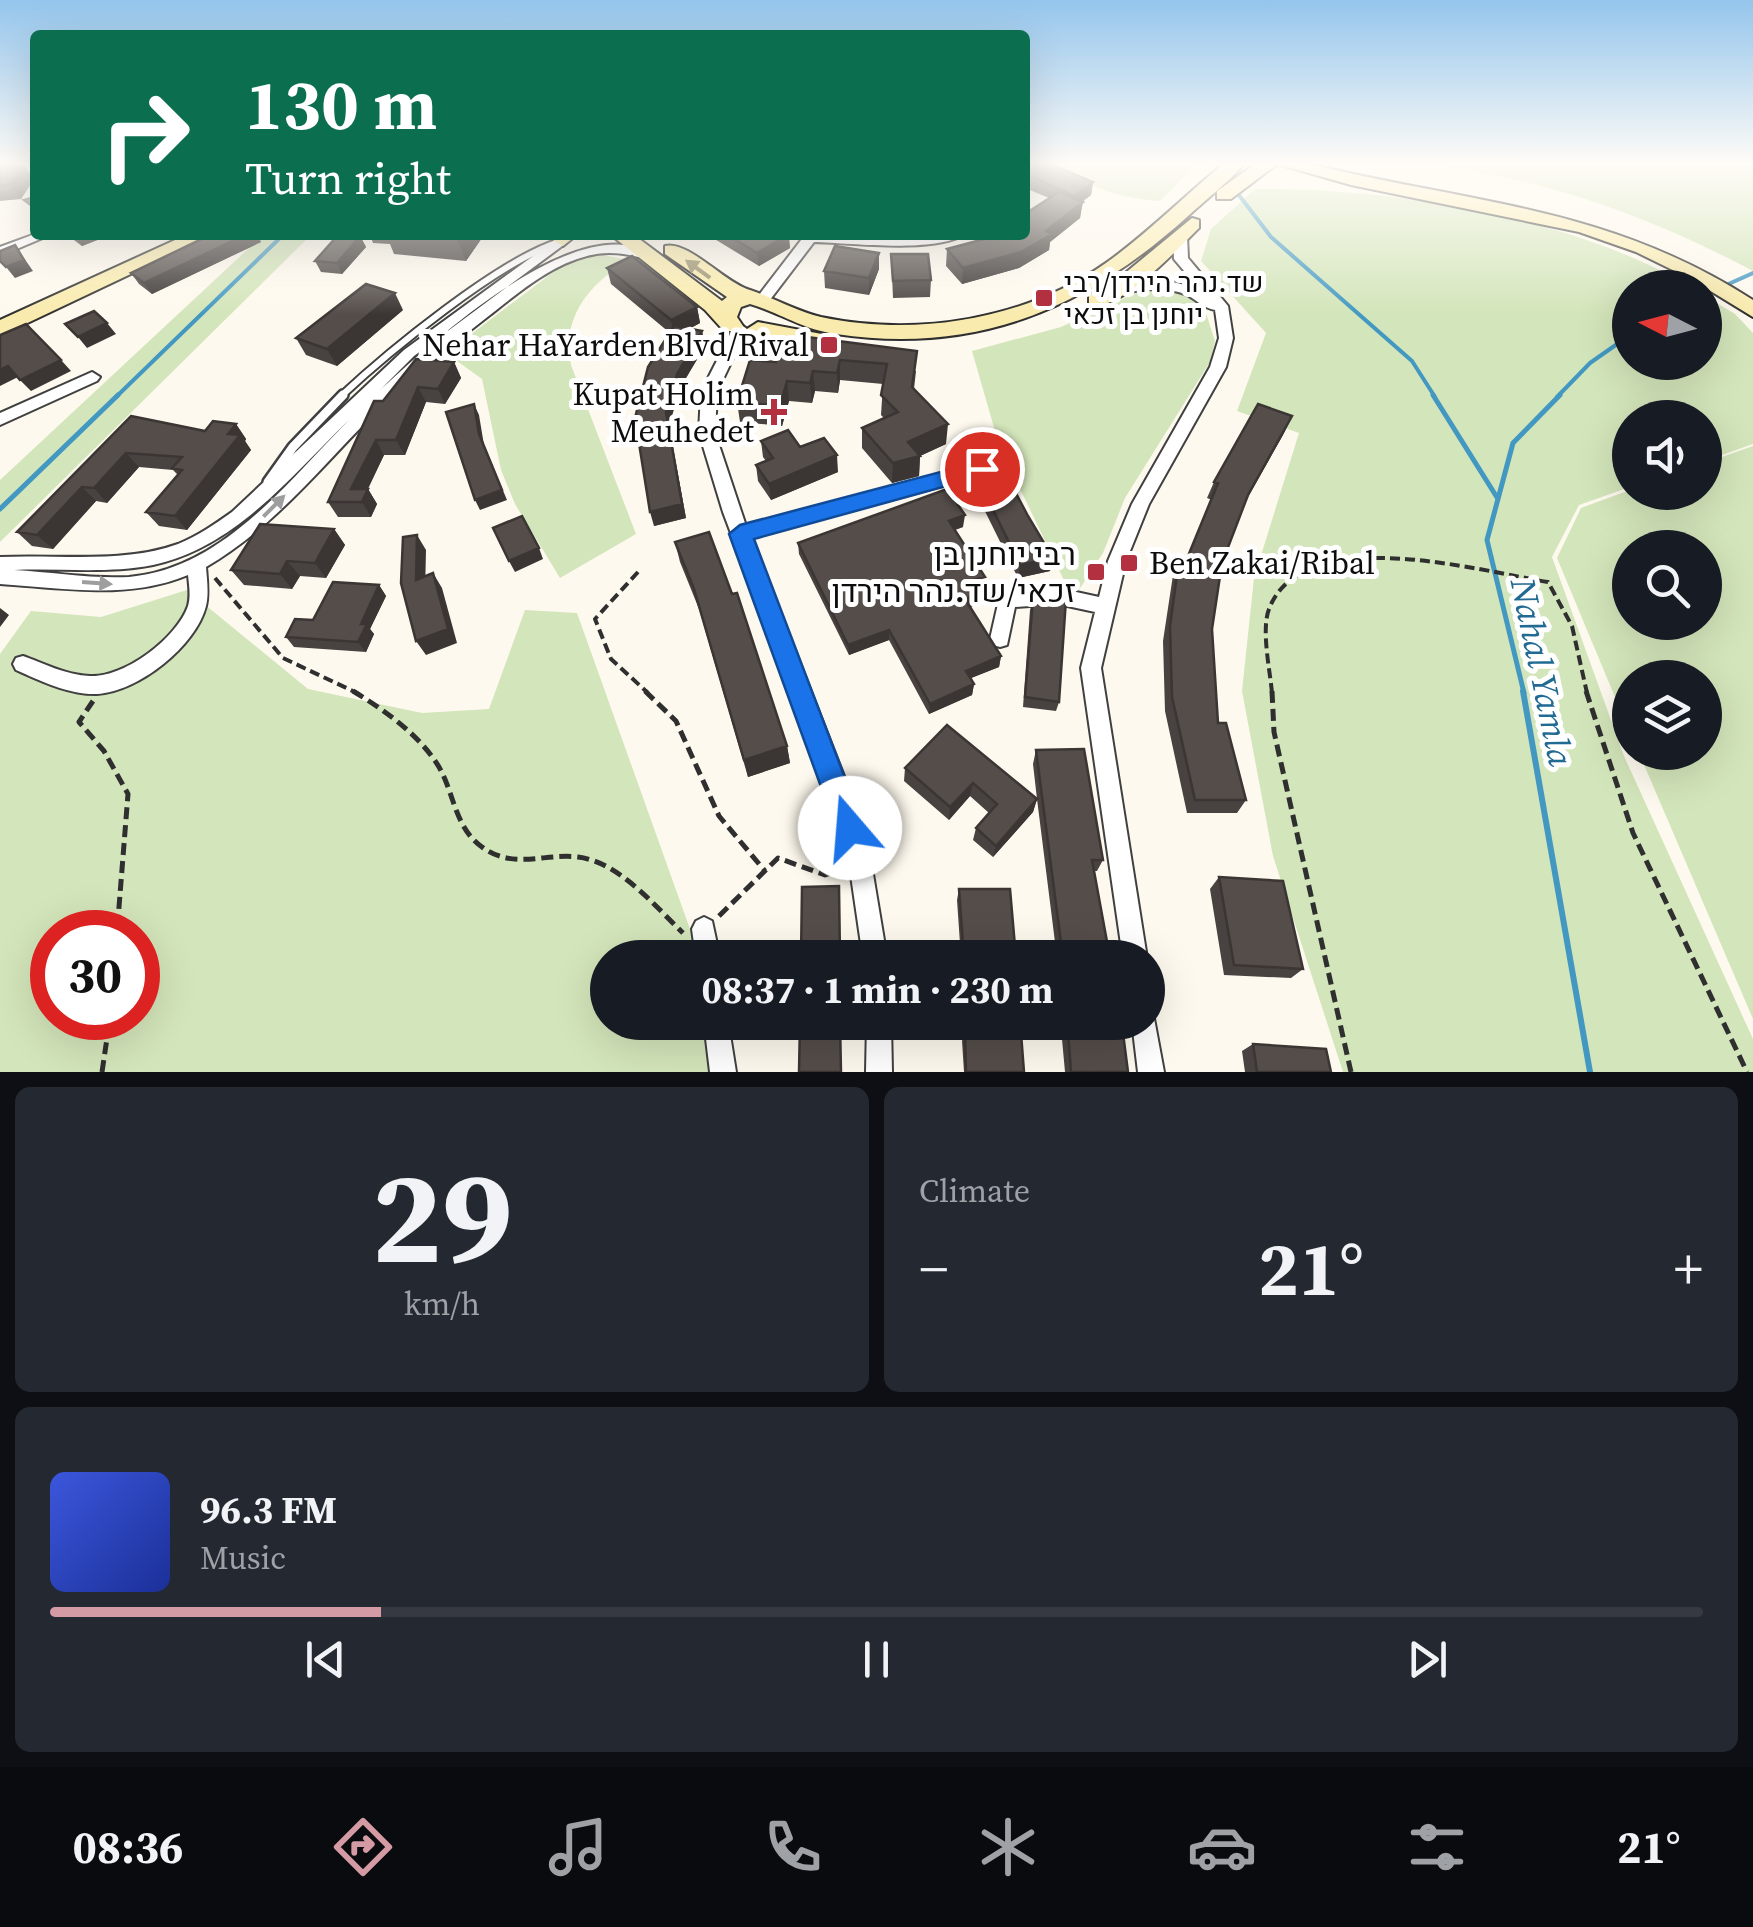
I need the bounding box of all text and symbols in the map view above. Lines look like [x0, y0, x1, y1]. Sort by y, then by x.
text: 130 m [245, 56, 437, 152]
icon: right [80, 70, 210, 200]
text: Turn right [245, 147, 451, 209]
one-way arrow [685, 259, 711, 279]
place label: שד.נהר הירדן/רבי יוחנן בן זכאי [1064, 263, 1264, 333]
north arrow [1612, 270, 1722, 380]
map controls [1612, 270, 1722, 770]
marker: שד.נהר הירדן/רבי יוחנן בן זכאי [1033, 287, 1055, 309]
place label: Nehar HaYarden Blvd/Rival [422, 323, 809, 367]
marker: Nehar HaYarden Blvd/Rival [818, 334, 840, 356]
place label: Kupat Holim Meuhedet [572, 372, 755, 453]
button: sound [1612, 400, 1722, 510]
marker: Kupat Holim Meuhedet [763, 401, 785, 423]
pin [940, 427, 1025, 512]
icon: arrive [955, 442, 1010, 497]
one-way arrow [261, 494, 285, 518]
button: search [1612, 530, 1722, 640]
place label: רבי יוחנן בן זכאי/שד.נהר הירדן [831, 532, 1076, 613]
place label: Ben Zakai/Ribal [1149, 541, 1375, 585]
marker: Ben Zakai/Ribal [1118, 552, 1140, 574]
marker: רבי יוחנן בן זכאי/שד.נהר הירדן [1085, 561, 1107, 583]
water label: Nahal Yamla [1498, 573, 1585, 771]
one-way arrow [82, 575, 114, 591]
button: layers [1612, 660, 1722, 770]
position arrow [798, 776, 902, 880]
speed limit sign: 30 [30, 910, 160, 1040]
text: 08:37 · 1 min · 230 m [701, 964, 1054, 1016]
text: 29 [372, 1127, 512, 1306]
text: Climate [919, 1169, 1030, 1213]
text: 21° [1258, 1217, 1364, 1320]
text: − [919, 1231, 948, 1306]
text: + [1674, 1231, 1703, 1306]
text: km/h [404, 1282, 480, 1326]
text: 96.3 FM [200, 1484, 337, 1536]
text: Music [200, 1536, 286, 1580]
icon: previous [298, 1632, 353, 1687]
icon: pause [849, 1632, 904, 1687]
icon: next [1400, 1632, 1455, 1687]
icon: directions [328, 1812, 398, 1882]
icon: music [543, 1812, 613, 1882]
icon: phone [758, 1812, 828, 1882]
icon: climate [973, 1812, 1043, 1882]
icon: car [1187, 1812, 1257, 1882]
icon: filters [1402, 1812, 1472, 1882]
text: 08:36 [72, 1816, 183, 1878]
text: 21° [1617, 1816, 1681, 1878]

